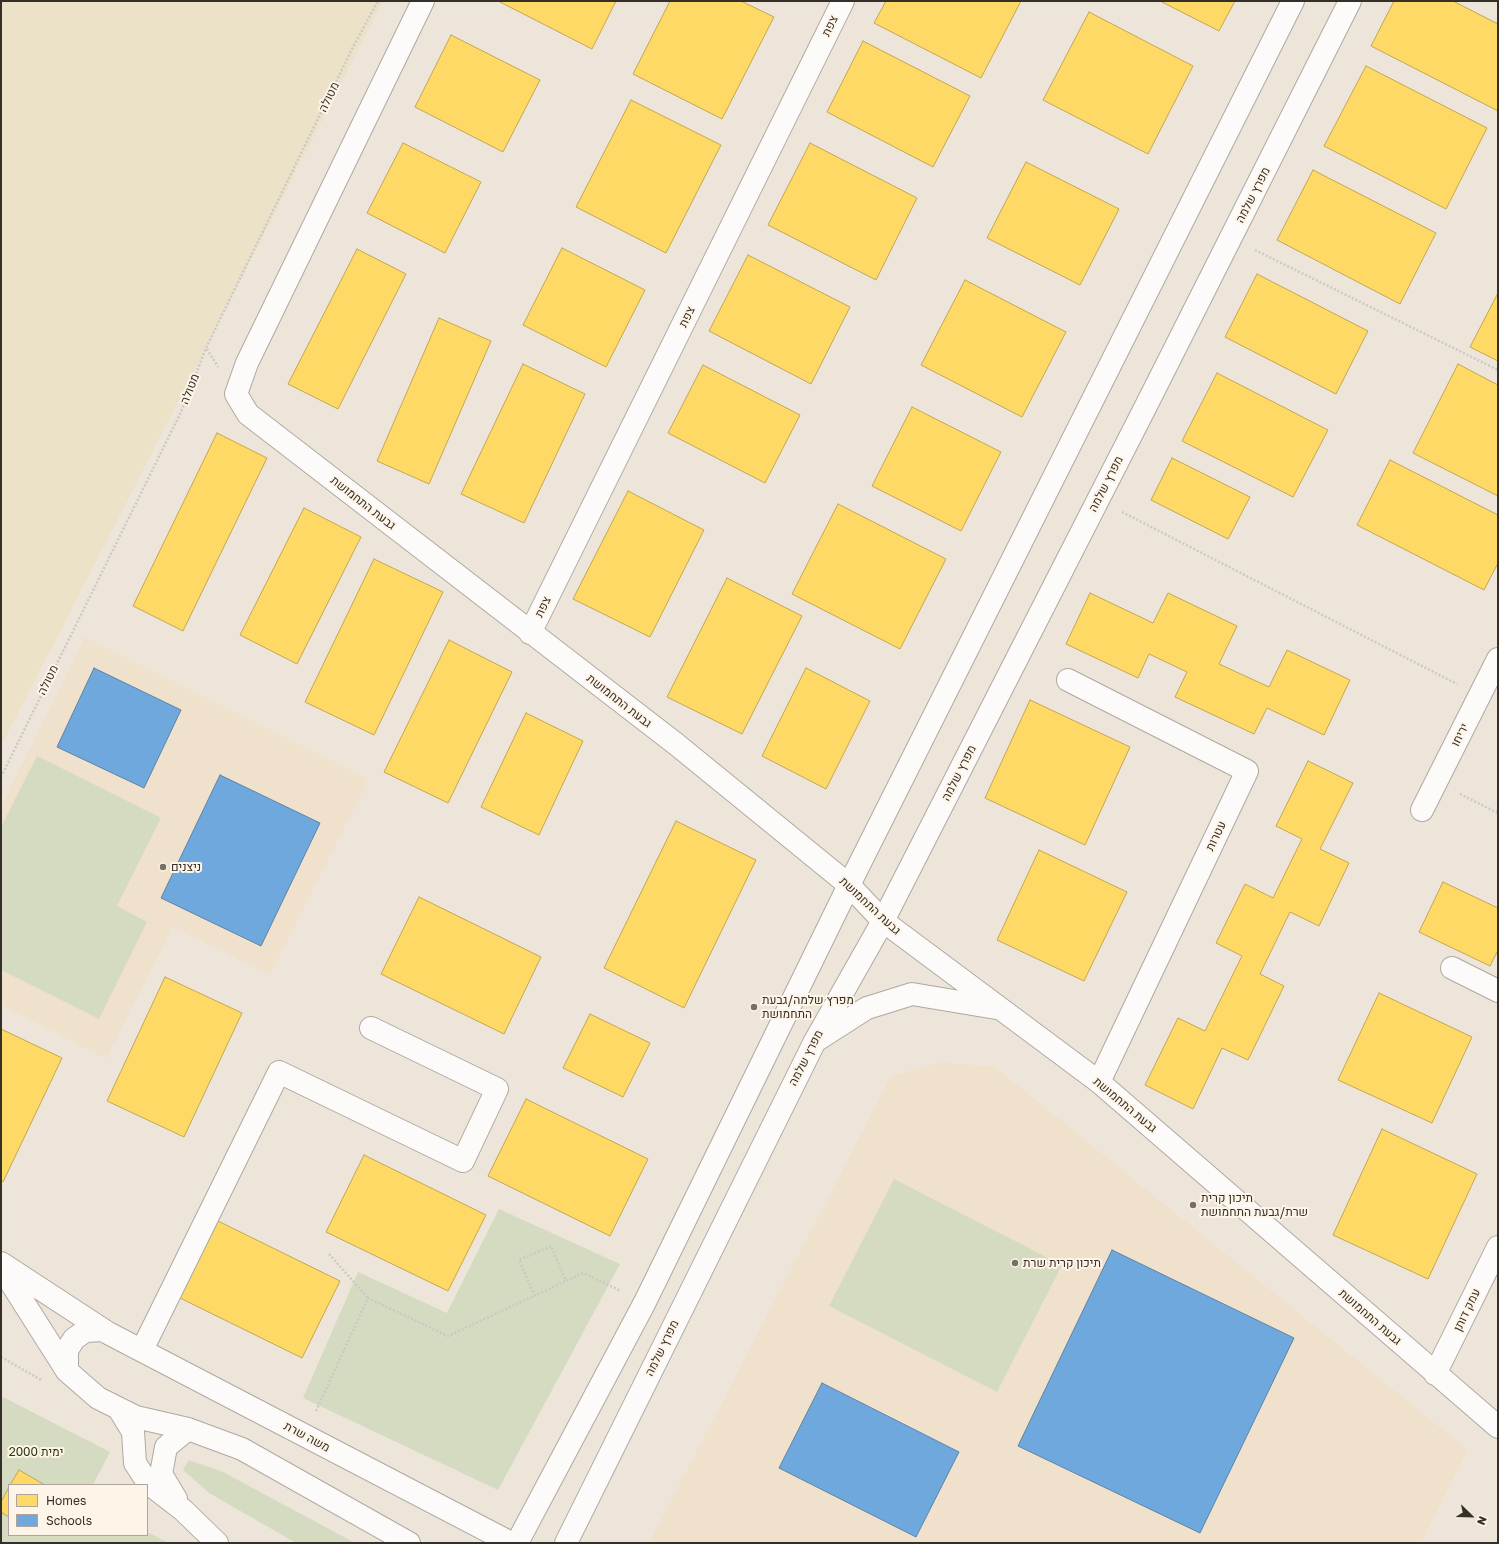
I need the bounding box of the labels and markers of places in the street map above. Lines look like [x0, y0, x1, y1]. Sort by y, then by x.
place label: ניצנים [171, 860, 201, 874]
marker: ניצנים [158, 862, 168, 872]
place label: מפרץ שלמה/גבעת התחמושת [762, 993, 854, 1021]
marker: מפרץ שלמה/גבעת התחמושת [749, 1002, 759, 1012]
place label: תיכון קרית שרת/גבעת התחמושת [1201, 1191, 1308, 1219]
marker: תיכון קרית שרת/גבעת התחמושת [1188, 1200, 1198, 1210]
place label: תיכון קרית שרת [1023, 1256, 1101, 1270]
marker: תיכון קרית שרת [1010, 1258, 1020, 1268]

